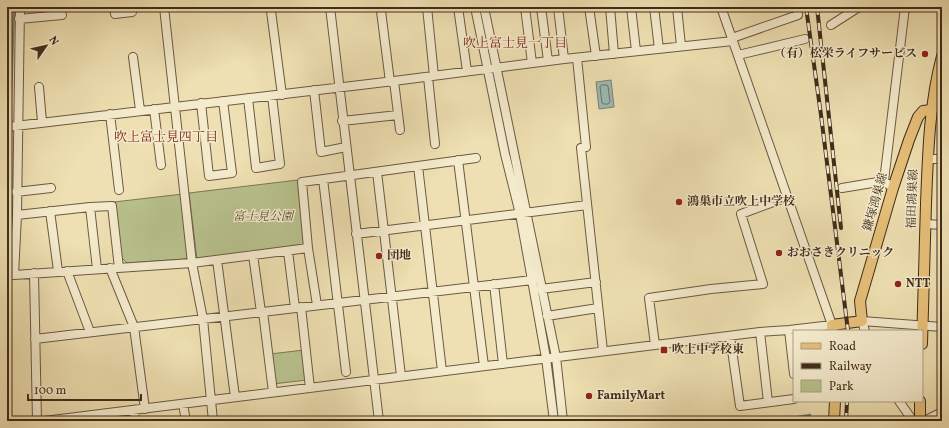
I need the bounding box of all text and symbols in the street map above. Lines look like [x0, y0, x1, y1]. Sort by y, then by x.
north arrow [26, 26, 66, 66]
text: N [45, 34, 62, 49]
district label: 吹上富士見一丁目 [463, 35, 567, 53]
place label: （有）松栄ライフサービス [774, 46, 917, 62]
marker: （有）松栄ライフサービス [920, 49, 930, 59]
district label: 吹上富士見四丁目 [114, 129, 218, 147]
street label: 福田鴻巣線 [904, 169, 922, 229]
street label: 鎌塚鴻巣線 [860, 171, 892, 233]
place label: 鴻巣市立吹上中学校 [687, 194, 795, 210]
marker: 鴻巣市立吹上中学校 [674, 197, 684, 207]
park label: 富士見公園 [233, 209, 295, 225]
place label: おおさきクリニック [787, 245, 894, 261]
place label: 団地 [387, 248, 411, 264]
marker: おおさきクリニック [774, 248, 784, 258]
marker: 団地 [374, 251, 384, 261]
place label: NTT [906, 276, 931, 292]
marker: NTT [893, 279, 903, 289]
legend [793, 330, 923, 402]
text: Road [829, 339, 856, 355]
place label: 吹上中学校東 [672, 342, 744, 358]
marker: 吹上中学校東 [659, 345, 669, 355]
text: Railway [829, 359, 872, 375]
scale bar [28, 376, 141, 402]
text: Park [829, 379, 854, 395]
text: 100 m [34, 383, 67, 399]
place label: FamilyMart [597, 388, 665, 404]
marker: FamilyMart [584, 391, 594, 401]

